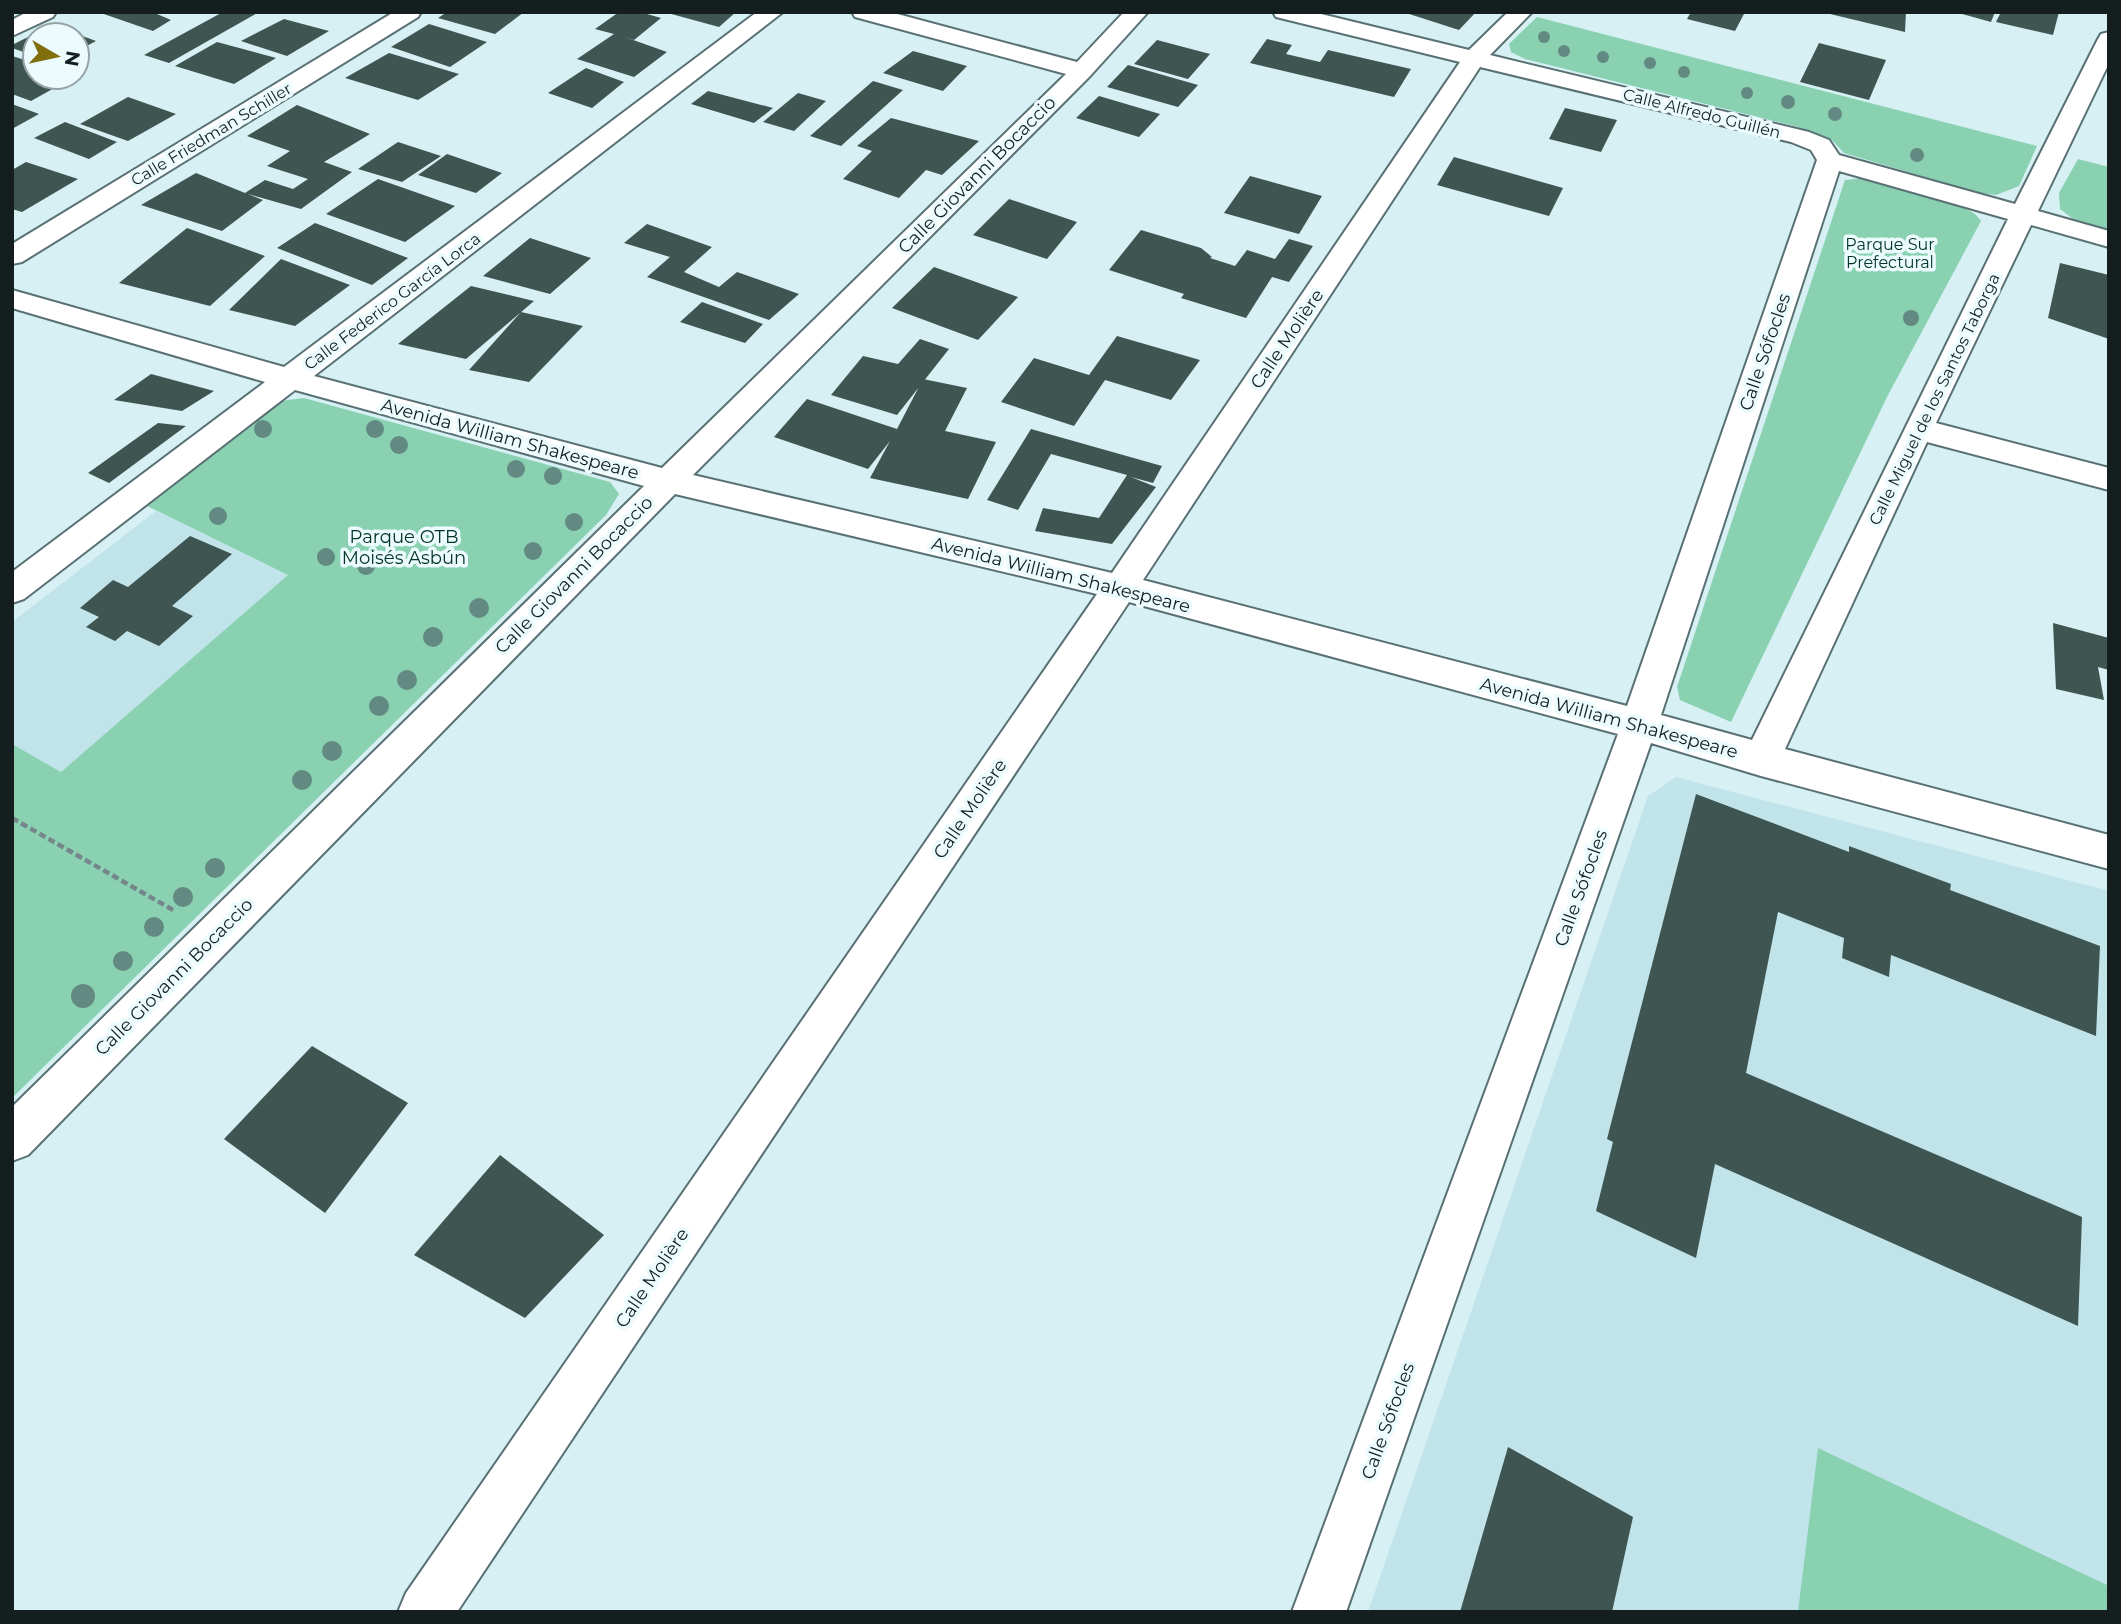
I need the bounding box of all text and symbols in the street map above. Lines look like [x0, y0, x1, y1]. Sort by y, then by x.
north arrow [21, 21, 91, 91]
text: N [60, 49, 85, 68]
street label: Calle Friedman Schiller [127, 79, 295, 190]
street label: Calle Alfredo Guillén [1621, 85, 1783, 142]
street label: Calle Giovanni Bocaccio [894, 92, 1060, 258]
street label: Calle Federico García Lorca [300, 229, 484, 374]
park label: Parque Sur Prefectural [1845, 235, 1935, 272]
street label: Calle Miguel de los Santos Taborga [1865, 270, 2004, 528]
street label: Calle Molière [1246, 285, 1328, 393]
street label: Calle Sófocles [1735, 290, 1795, 414]
street label: Avenida William Shakespeare [379, 394, 641, 484]
street label: Calle Giovanni Bocaccio [491, 492, 657, 658]
park label: Parque OTB Moisés Asbún [342, 526, 466, 569]
street label: Avenida William Shakespeare [929, 532, 1193, 618]
street label: Avenida William Shakespeare [1478, 673, 1740, 763]
street label: Calle Molière [929, 755, 1011, 863]
street label: Calle Sófocles [1550, 826, 1612, 949]
street label: Calle Giovanni Bocaccio [91, 894, 257, 1060]
street label: Calle Molière [611, 1224, 693, 1332]
street label: Calle Sófocles [1357, 1359, 1419, 1482]

